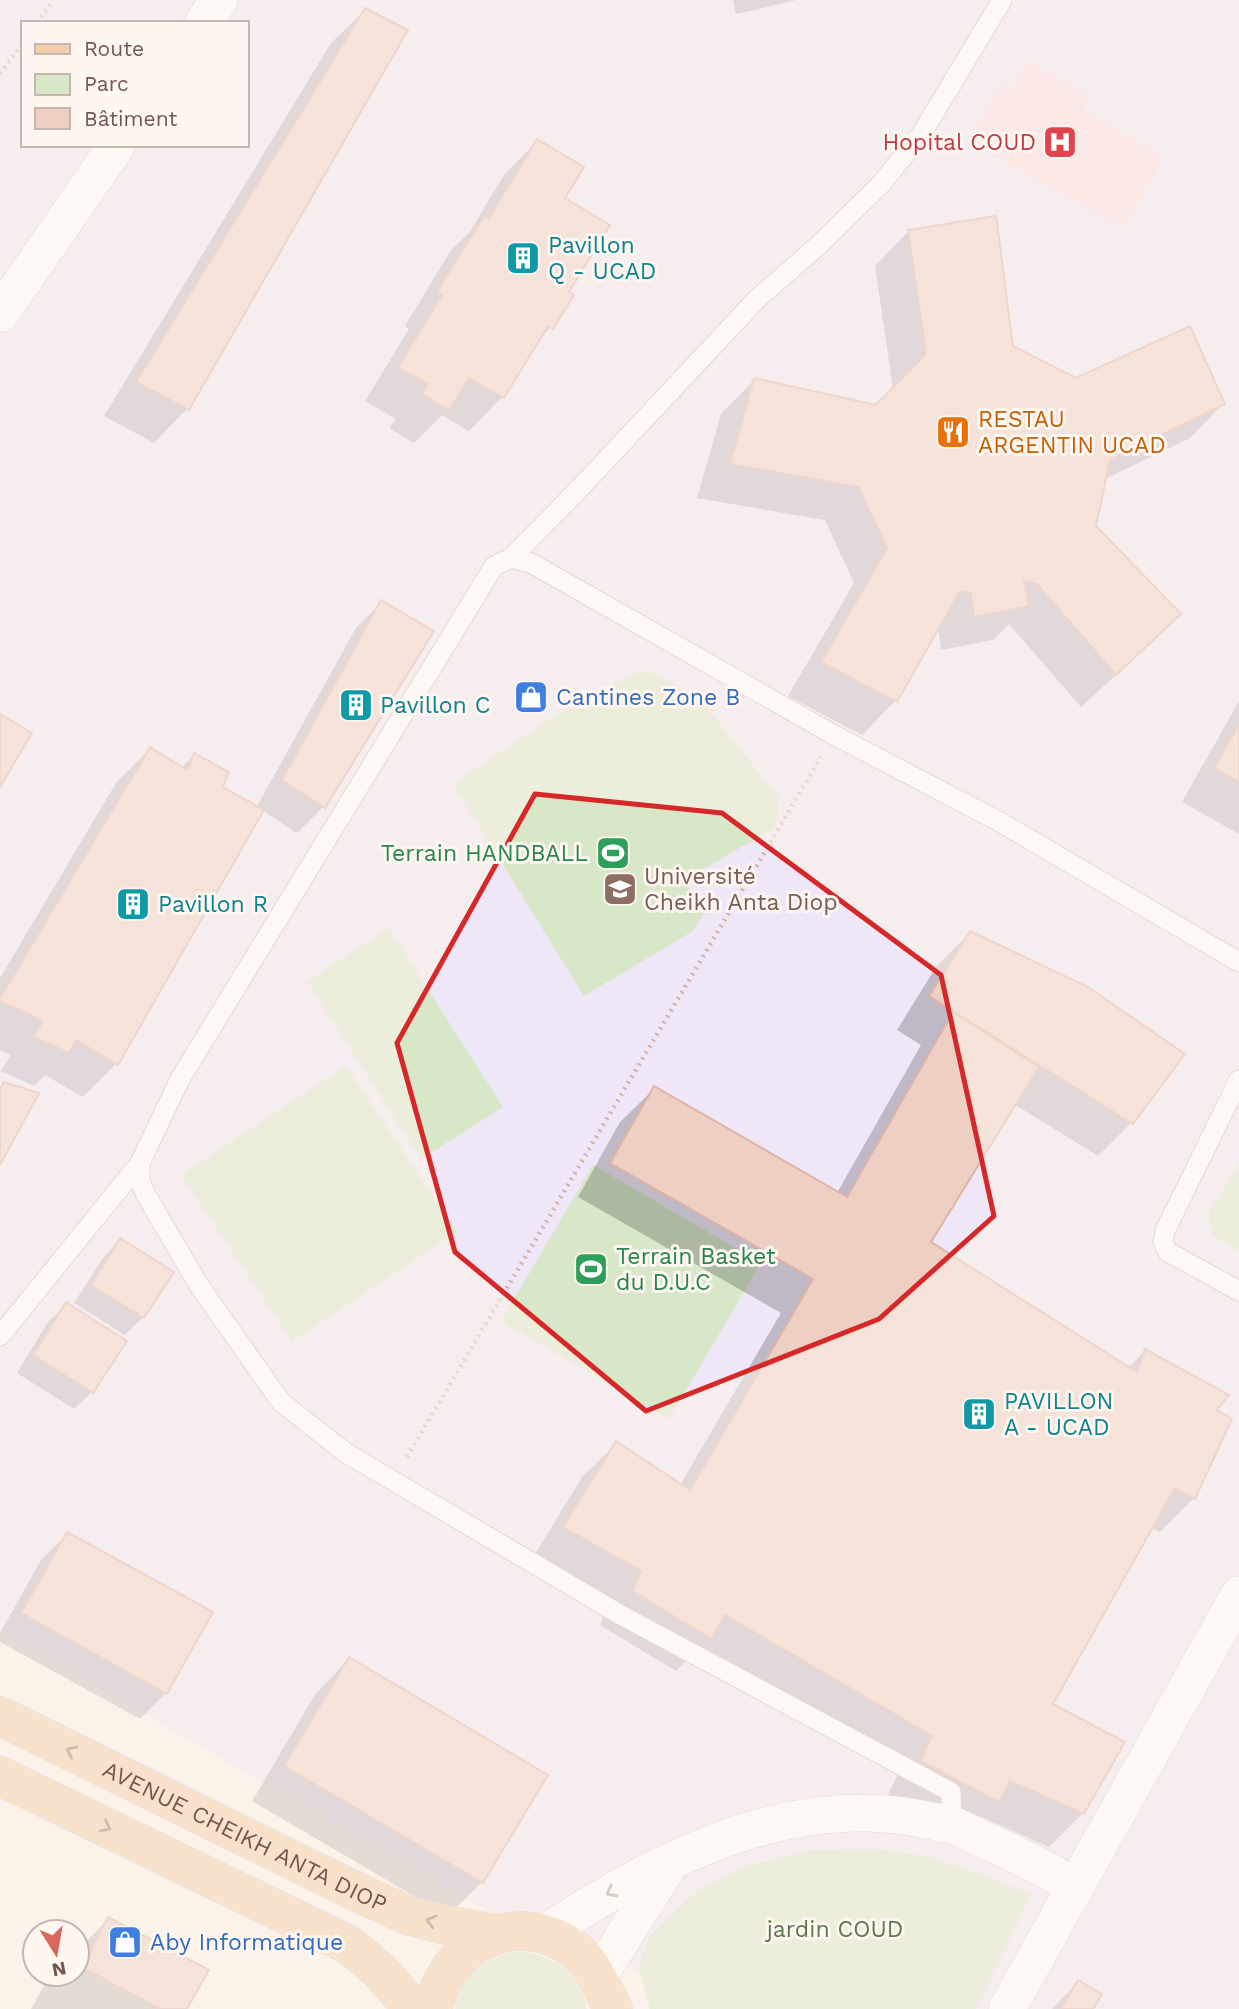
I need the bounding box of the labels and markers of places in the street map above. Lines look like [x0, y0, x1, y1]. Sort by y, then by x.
hospital icon: Hopital COUD [1041, 123, 1079, 161]
place label: Hopital COUD [882, 129, 1036, 156]
place label: Pavillon Q - UCAD [548, 232, 656, 285]
building icon: Pavillon Q - UCAD [504, 239, 542, 277]
place label: RESTAU ARGENTIN UCAD [978, 406, 1166, 459]
restaurant icon: RESTAU ARGENTIN UCAD [934, 413, 972, 451]
shop icon: Cantines Zone B [512, 678, 550, 716]
place label: Cantines Zone B [556, 684, 740, 711]
building icon: Pavillon C [337, 686, 375, 724]
place label: Pavillon C [380, 692, 490, 719]
sports icon: Terrain HANDBALL [594, 834, 632, 872]
place label: Terrain HANDBALL [381, 840, 588, 867]
place label: Université Cheikh Anta Diop [644, 863, 838, 916]
school or university icon: Université Cheikh Anta Diop [601, 870, 639, 908]
building icon: Pavillon R [114, 885, 152, 923]
place label: Pavillon R [158, 891, 268, 918]
place label: Terrain Basket du D.U.C [616, 1243, 776, 1296]
sports icon: Terrain Basket du D.U.C [572, 1250, 610, 1288]
place label: PAVILLON A - UCAD [1004, 1388, 1114, 1441]
building icon: PAVILLON A - UCAD [960, 1395, 998, 1433]
shop icon: Aby Informatique [106, 1923, 144, 1961]
place label: Aby Informatique [150, 1929, 343, 1956]

